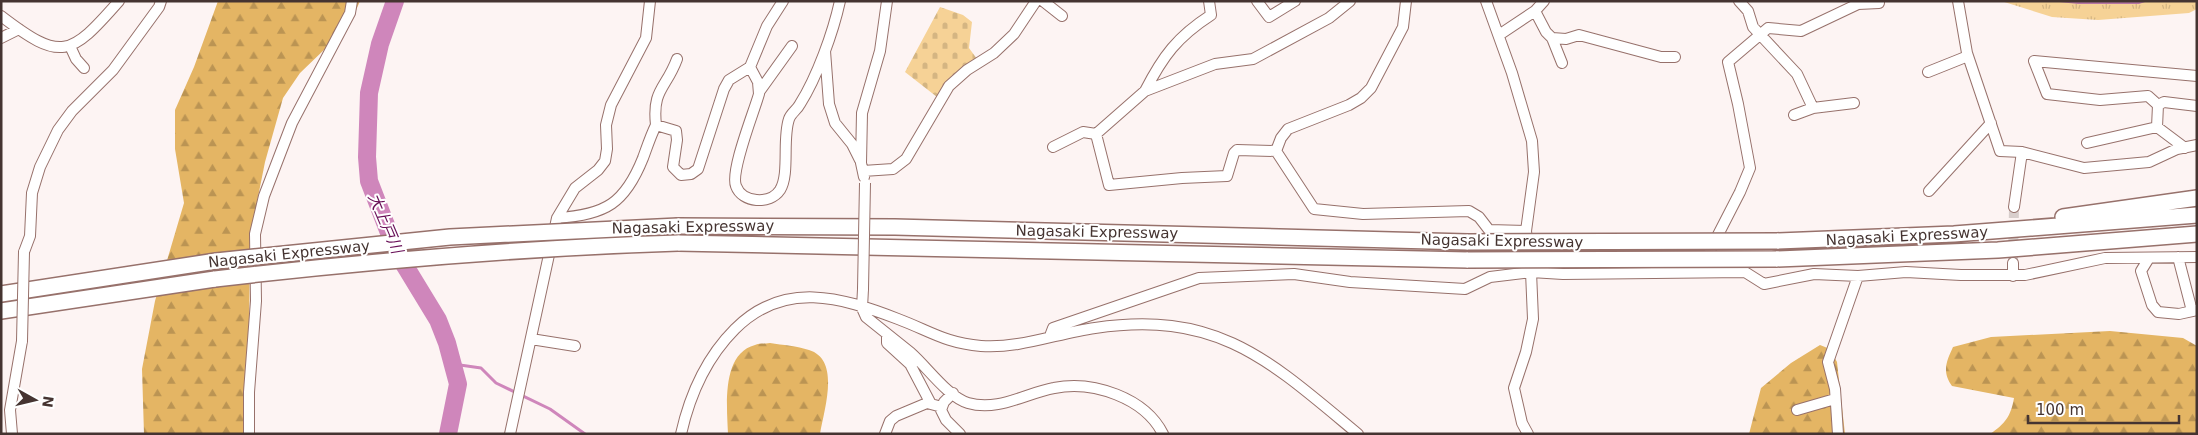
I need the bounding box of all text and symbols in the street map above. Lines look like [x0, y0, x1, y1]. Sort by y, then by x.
water label: 大上戸川 [364, 190, 408, 258]
street label: Nagasaki Expressway [612, 217, 775, 237]
street label: Nagasaki Expressway [1016, 222, 1179, 242]
street label: Nagasaki Expressway [1825, 223, 1989, 249]
street label: Nagasaki Expressway [1421, 231, 1584, 251]
street label: Nagasaki Expressway [207, 237, 371, 271]
north arrow [10, 375, 60, 425]
scale bar [2028, 392, 2179, 424]
text: N [39, 395, 57, 409]
text: 100 m [2036, 401, 2084, 419]

